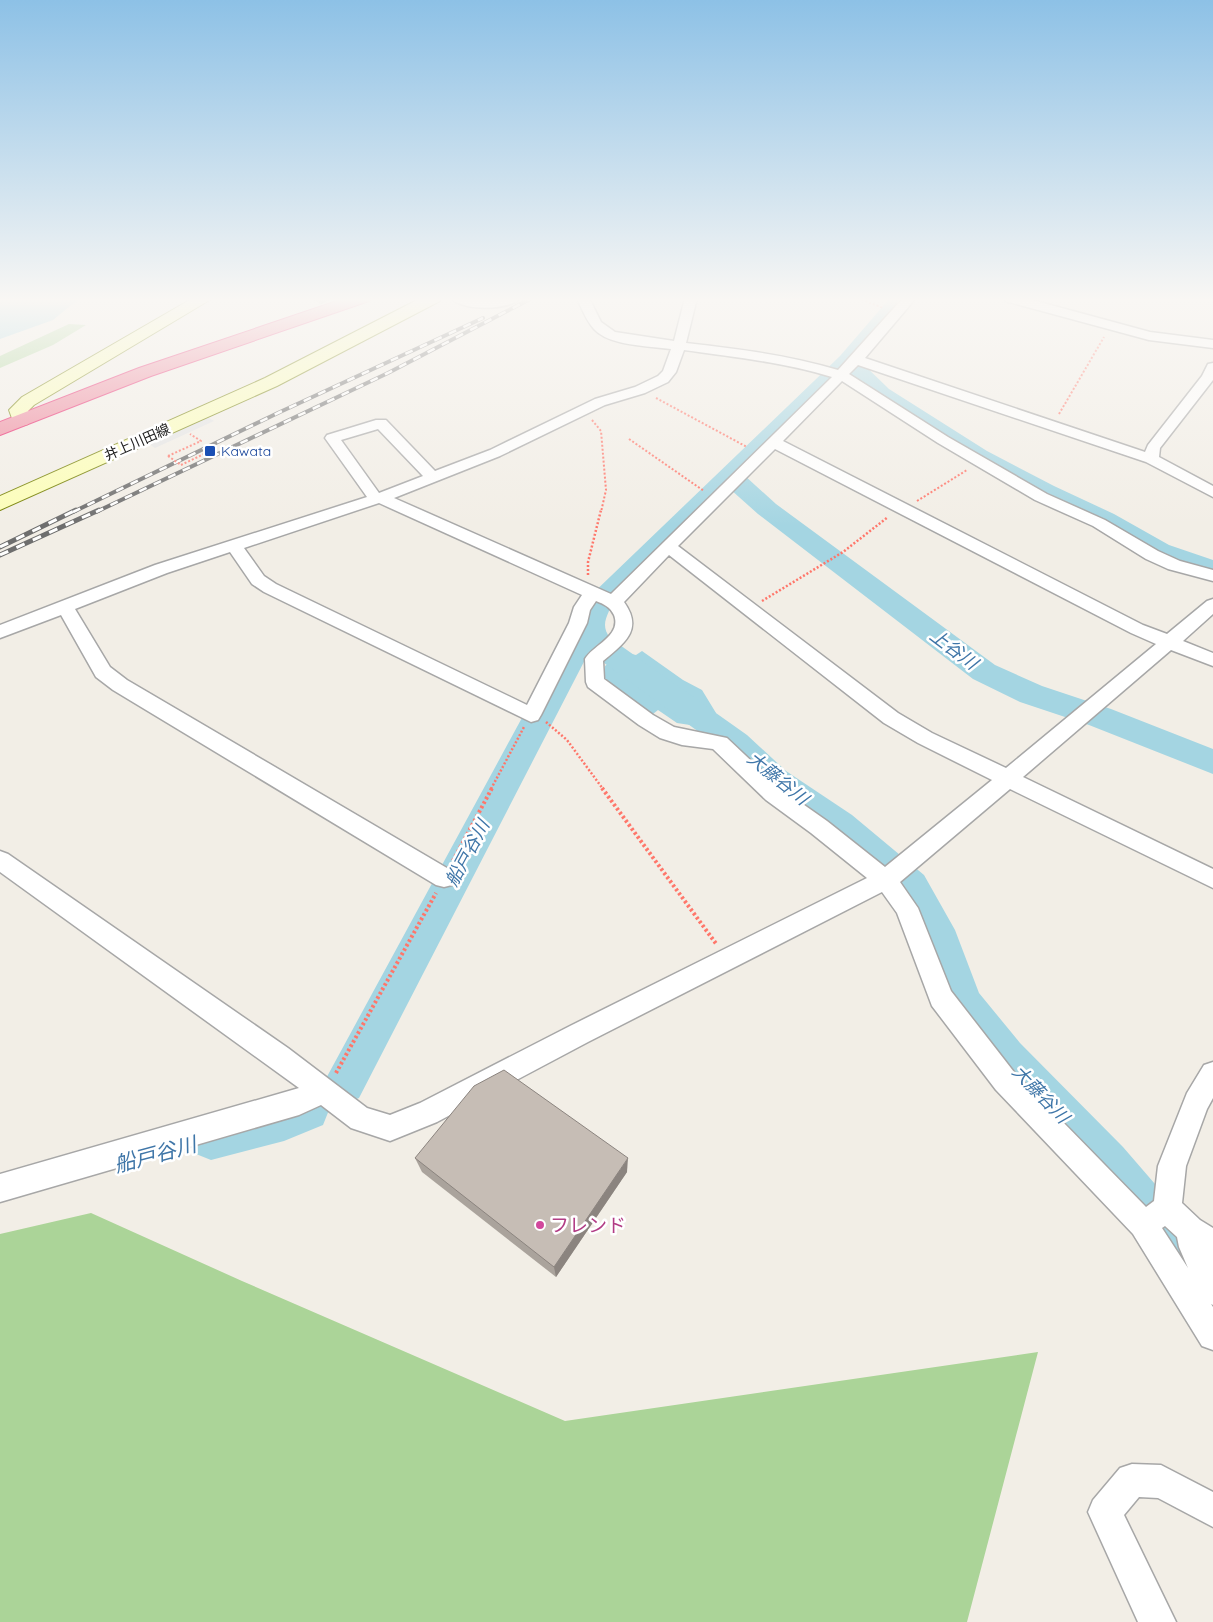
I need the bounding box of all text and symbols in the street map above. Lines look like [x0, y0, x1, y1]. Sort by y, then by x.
street label: 井上川田線 [101, 420, 173, 464]
place label: Kawata [221, 442, 271, 460]
marker: Kawata [203, 444, 217, 458]
water label: 上谷川 [926, 624, 984, 676]
water label: 大藤谷川 [743, 746, 815, 811]
water label: 船戸谷川 [440, 814, 495, 890]
water label: 大藤谷川 [1008, 1060, 1076, 1129]
water label: 船戸谷川 [111, 1130, 201, 1177]
place label: フレンド [550, 1213, 626, 1237]
marker: フレンド [534, 1219, 546, 1231]

